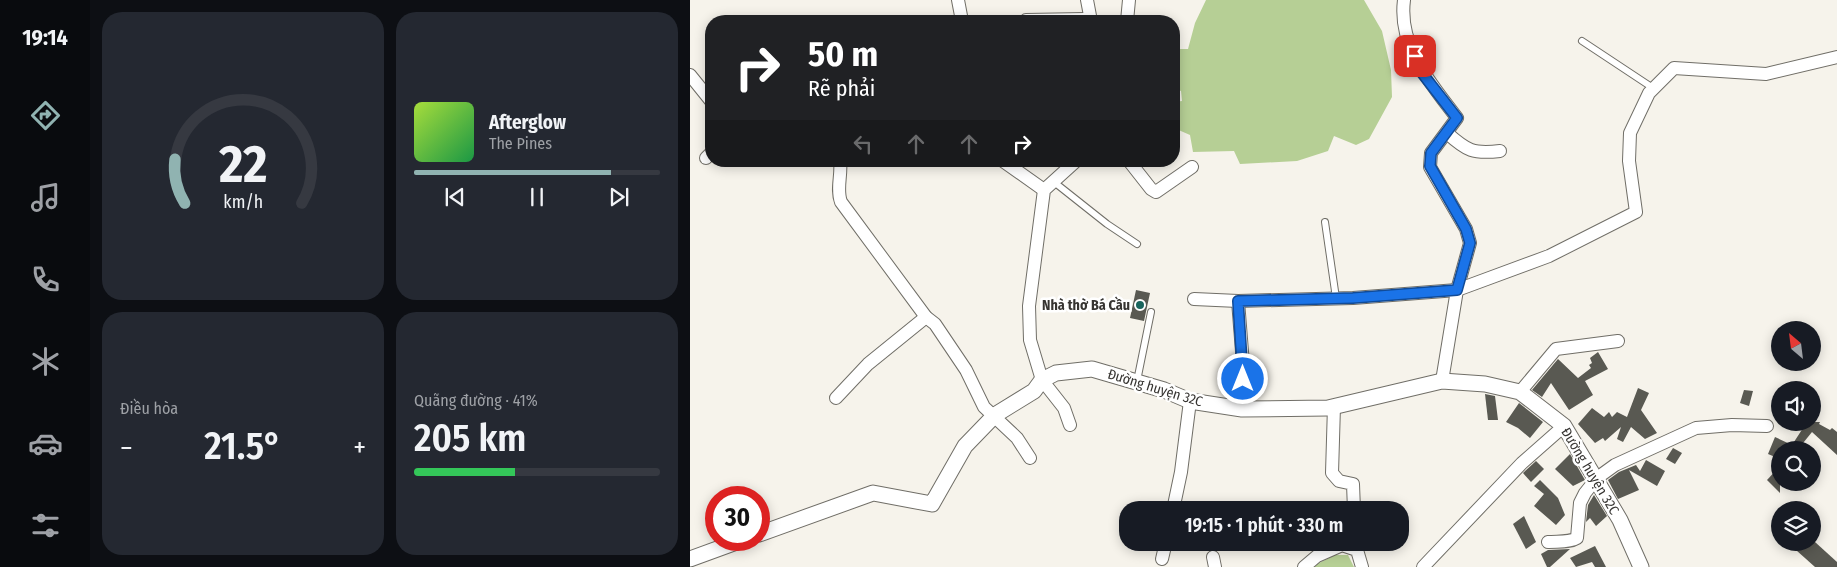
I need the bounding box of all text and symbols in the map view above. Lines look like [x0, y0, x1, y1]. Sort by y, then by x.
text: 19:14 [22, 24, 68, 51]
text: 50 m [808, 33, 878, 75]
icon: right [725, 35, 790, 100]
pin [1394, 35, 1436, 77]
icon: arrive [1401, 42, 1429, 70]
text: Rẽ phải [808, 75, 875, 102]
icon: directions [28, 98, 63, 133]
text: Afterglow [489, 111, 566, 134]
icon: left [849, 130, 877, 158]
icon: ahead [902, 130, 930, 158]
icon: ahead [955, 130, 983, 158]
icon: right [1008, 130, 1036, 158]
text: 22 [218, 133, 267, 196]
text: The Pines [489, 134, 552, 153]
icon: music [28, 180, 63, 215]
icon: previous [441, 183, 469, 211]
icon: pause [523, 183, 551, 211]
icon: next [605, 183, 633, 211]
text: km/h [223, 191, 263, 213]
icon: phone [28, 262, 63, 297]
place label: Nhà thờ Bá Cầu [1042, 296, 1130, 314]
marker: Nhà thờ Bá Cầu [1134, 299, 1146, 311]
north arrow [1771, 321, 1821, 371]
map controls [1771, 321, 1821, 551]
icon: climate [28, 344, 63, 379]
position arrow [1216, 352, 1268, 404]
street label: Đường huyện 32C [1105, 365, 1205, 411]
button: sound [1771, 381, 1821, 431]
text: Quãng đường · 41% [414, 391, 538, 410]
text: Điều hòa [120, 399, 178, 418]
text: 205 km [414, 415, 526, 461]
text: 21.5° [204, 423, 282, 469]
street label: Đường huyện 32C [1557, 424, 1623, 518]
icon: car [28, 426, 63, 461]
text: − [120, 431, 133, 464]
text: + [353, 431, 366, 464]
button: search [1771, 441, 1821, 491]
speed limit sign: 30 [705, 486, 770, 551]
button: layers [1771, 501, 1821, 551]
icon: filters [28, 508, 63, 543]
text: 19:15 · 1 phút · 330 m [1185, 514, 1343, 537]

